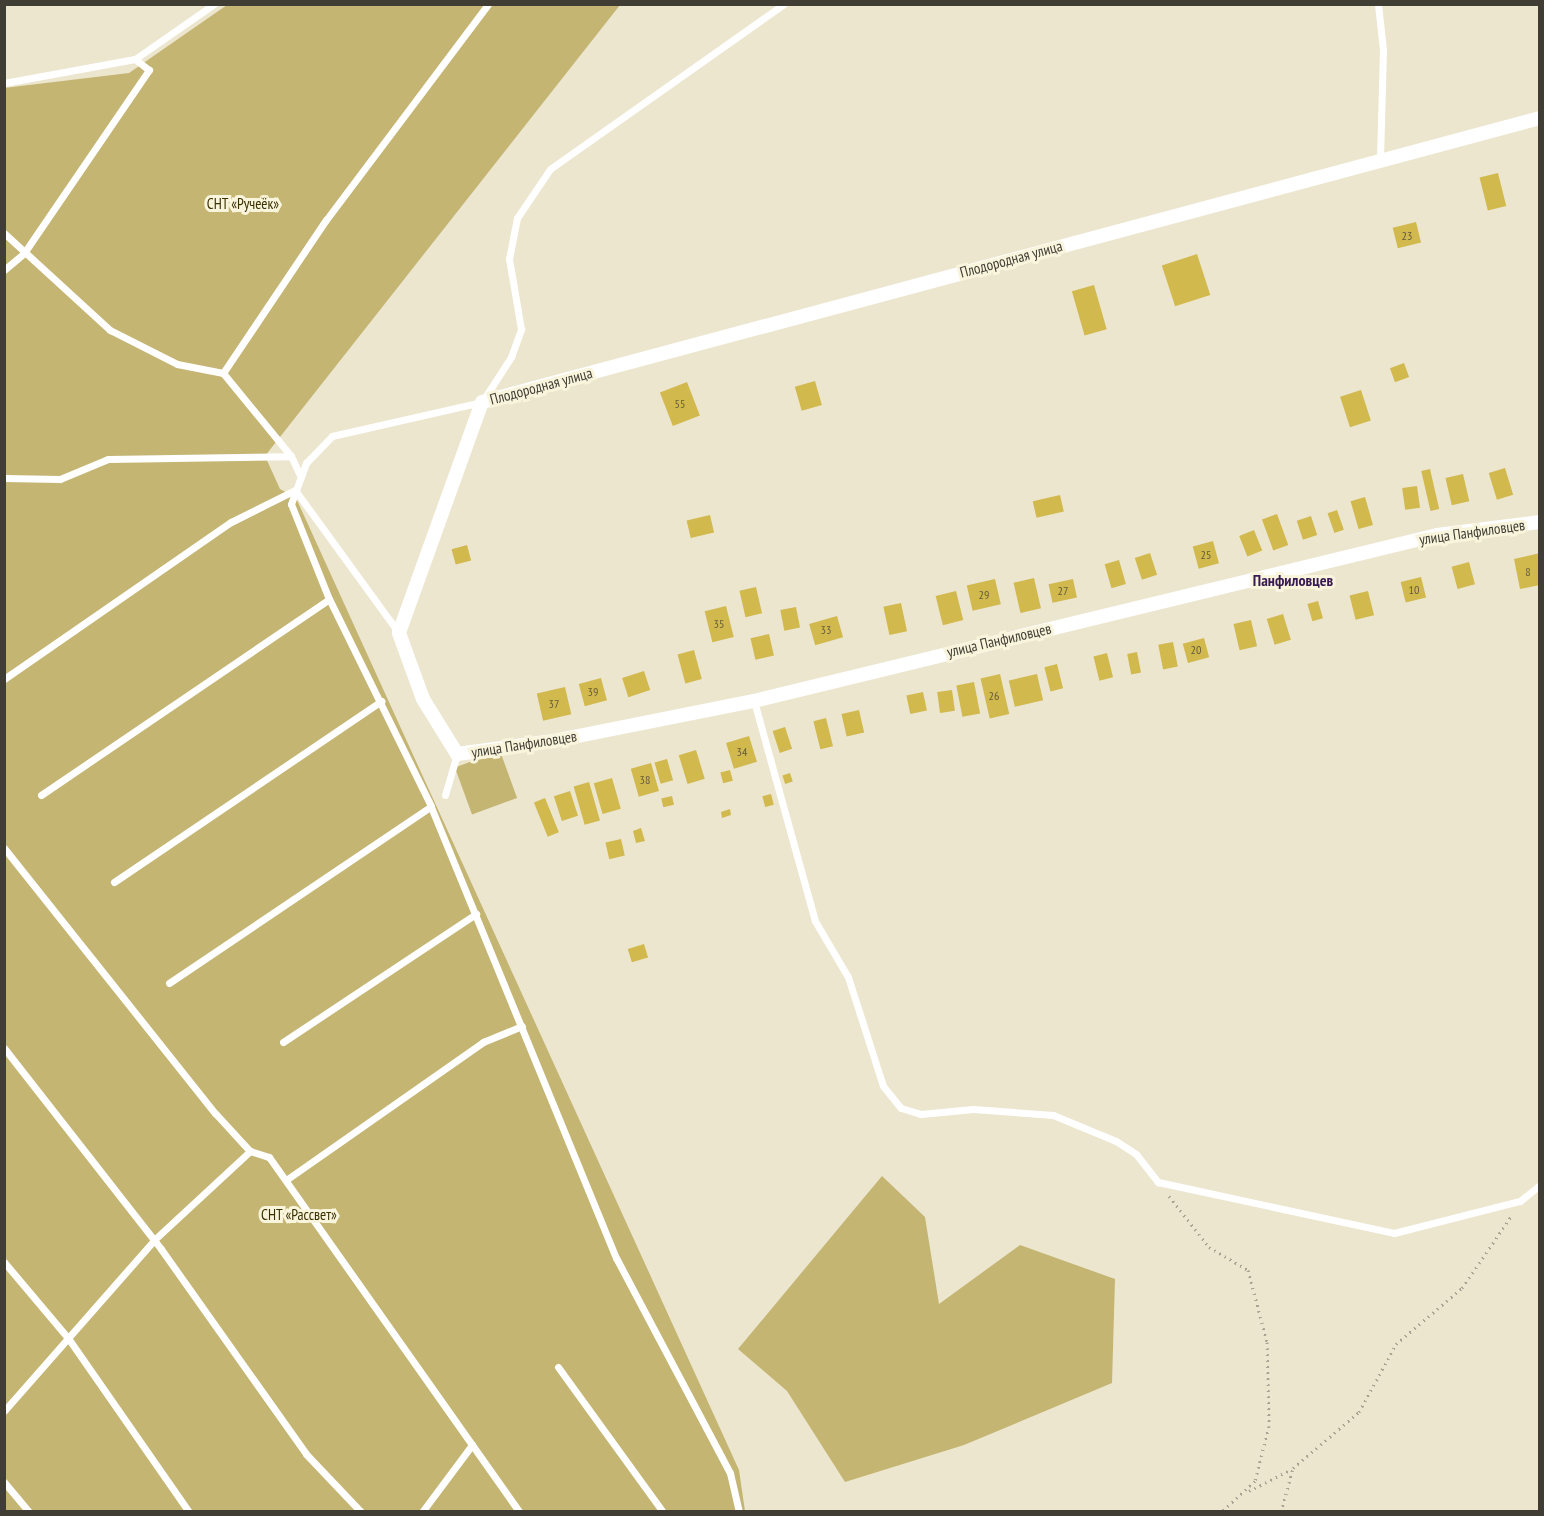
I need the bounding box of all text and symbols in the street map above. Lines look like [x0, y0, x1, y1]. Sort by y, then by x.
park label: СНТ «Ручеёк» [207, 195, 279, 213]
house number: 23 [1402, 229, 1412, 243]
street label: Плодородная улица [958, 237, 1064, 281]
street label: Плодородная улица [488, 364, 594, 408]
house number: 55 [675, 397, 685, 411]
street label: улица Панфиловцев [1418, 516, 1526, 548]
house number: 25 [1201, 548, 1211, 562]
house number: 8 [1525, 565, 1531, 579]
district label: Панфиловцев [1253, 570, 1333, 590]
house number: 10 [1409, 583, 1419, 597]
house number: 27 [1058, 584, 1068, 598]
house number: 29 [979, 588, 989, 602]
house number: 35 [714, 617, 724, 631]
street label: улица Панфиловцев [945, 619, 1053, 661]
house number: 33 [821, 623, 831, 637]
house number: 20 [1191, 643, 1201, 657]
house number: 39 [588, 685, 598, 699]
house number: 26 [989, 689, 999, 703]
house number: 37 [549, 697, 559, 711]
street label: улица Панфиловцев [470, 727, 578, 761]
house number: 34 [737, 745, 747, 759]
house number: 38 [640, 773, 650, 787]
park label: СНТ «Рассвет» [261, 1206, 337, 1224]

